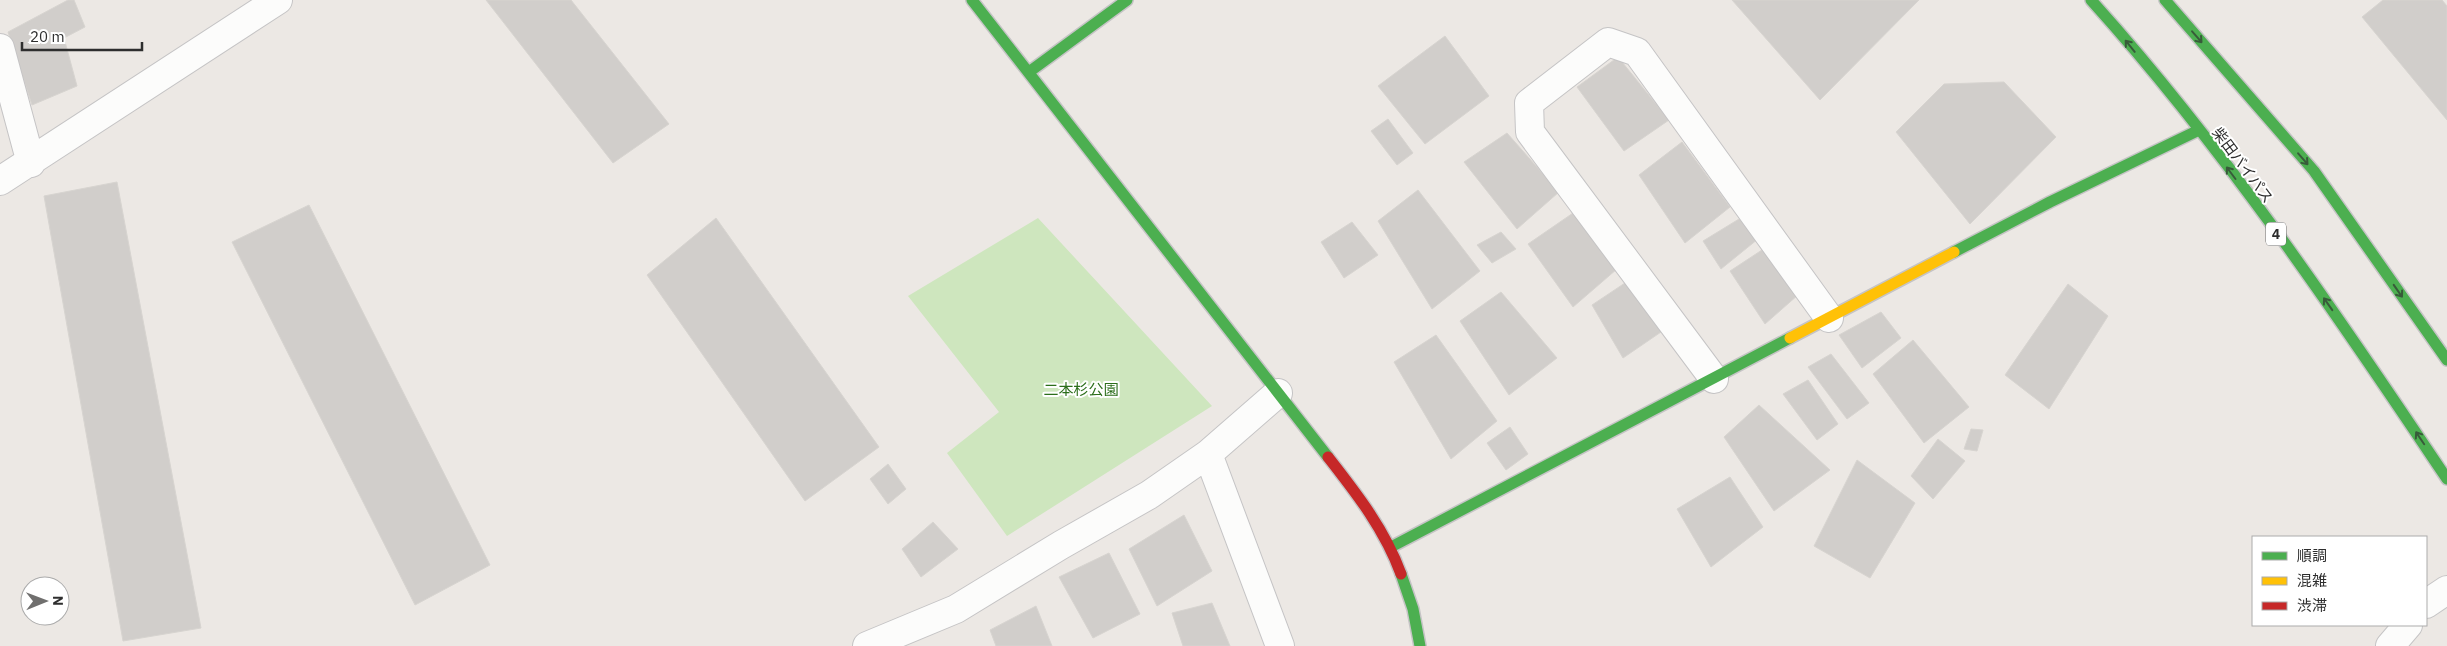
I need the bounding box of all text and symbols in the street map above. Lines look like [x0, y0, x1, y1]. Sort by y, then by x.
scale bar [22, 20, 142, 52]
text: 20 m [30, 27, 65, 46]
one-way arrow [2191, 30, 2202, 43]
one-way arrow [2125, 40, 2136, 53]
street label: 柴田バイパス [2208, 123, 2278, 207]
one-way arrow [2298, 153, 2309, 166]
one-way arrow [2226, 167, 2237, 180]
road number: 4 [2266, 222, 2286, 245]
one-way arrow [2393, 284, 2403, 298]
one-way arrow [2323, 298, 2333, 312]
park label: 二本杉公園 [1043, 380, 1119, 399]
one-way arrow [2415, 431, 2425, 445]
legend [2252, 536, 2427, 626]
text: 順調 [2297, 546, 2327, 565]
text: 混雑 [2297, 571, 2327, 590]
north arrow [20, 576, 70, 626]
text: N [49, 596, 67, 606]
text: 渋滞 [2297, 596, 2327, 615]

